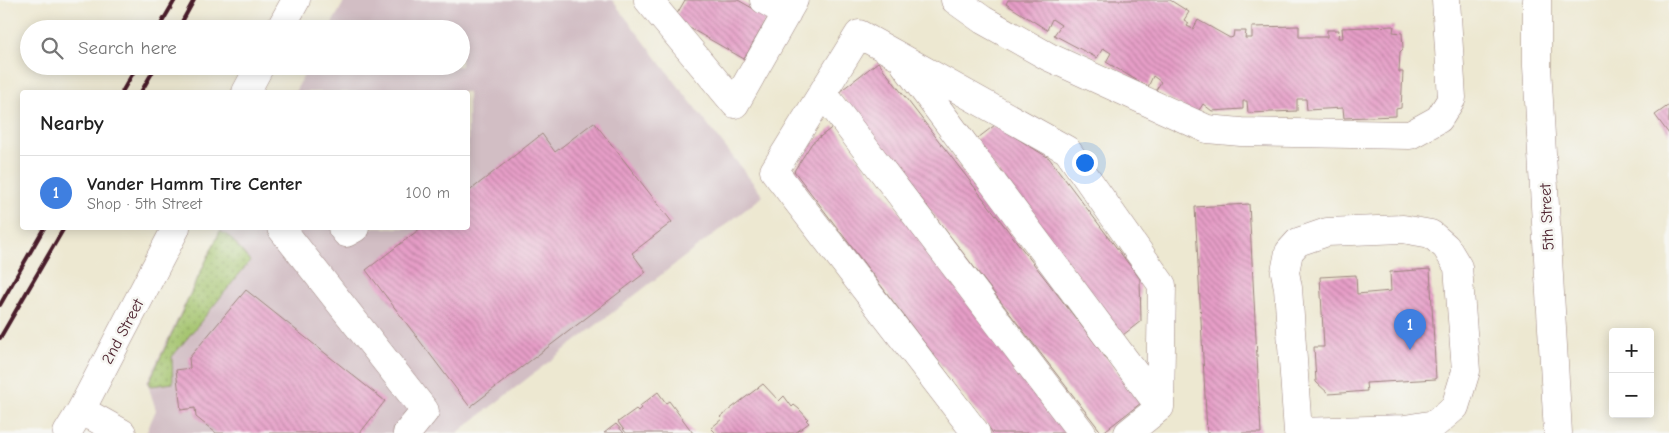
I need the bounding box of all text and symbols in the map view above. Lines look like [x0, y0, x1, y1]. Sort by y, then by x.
search box [20, 20, 470, 75]
icon: search [38, 34, 66, 62]
text: Search here [78, 37, 177, 59]
text: Nearby [40, 111, 104, 135]
your location [1072, 150, 1098, 176]
text: Vander Hamm Tire Center [87, 173, 302, 195]
street label: 5th Street [1536, 182, 1558, 251]
text: 1 [53, 184, 59, 202]
text: 100 m [406, 184, 450, 202]
text: Shop · 5th Street [87, 195, 202, 213]
street label: 2nd Street [98, 295, 148, 367]
pin: 1 [1394, 309, 1426, 350]
map controls [1609, 328, 1654, 418]
button: + [1609, 328, 1654, 373]
button: − [1609, 373, 1654, 418]

